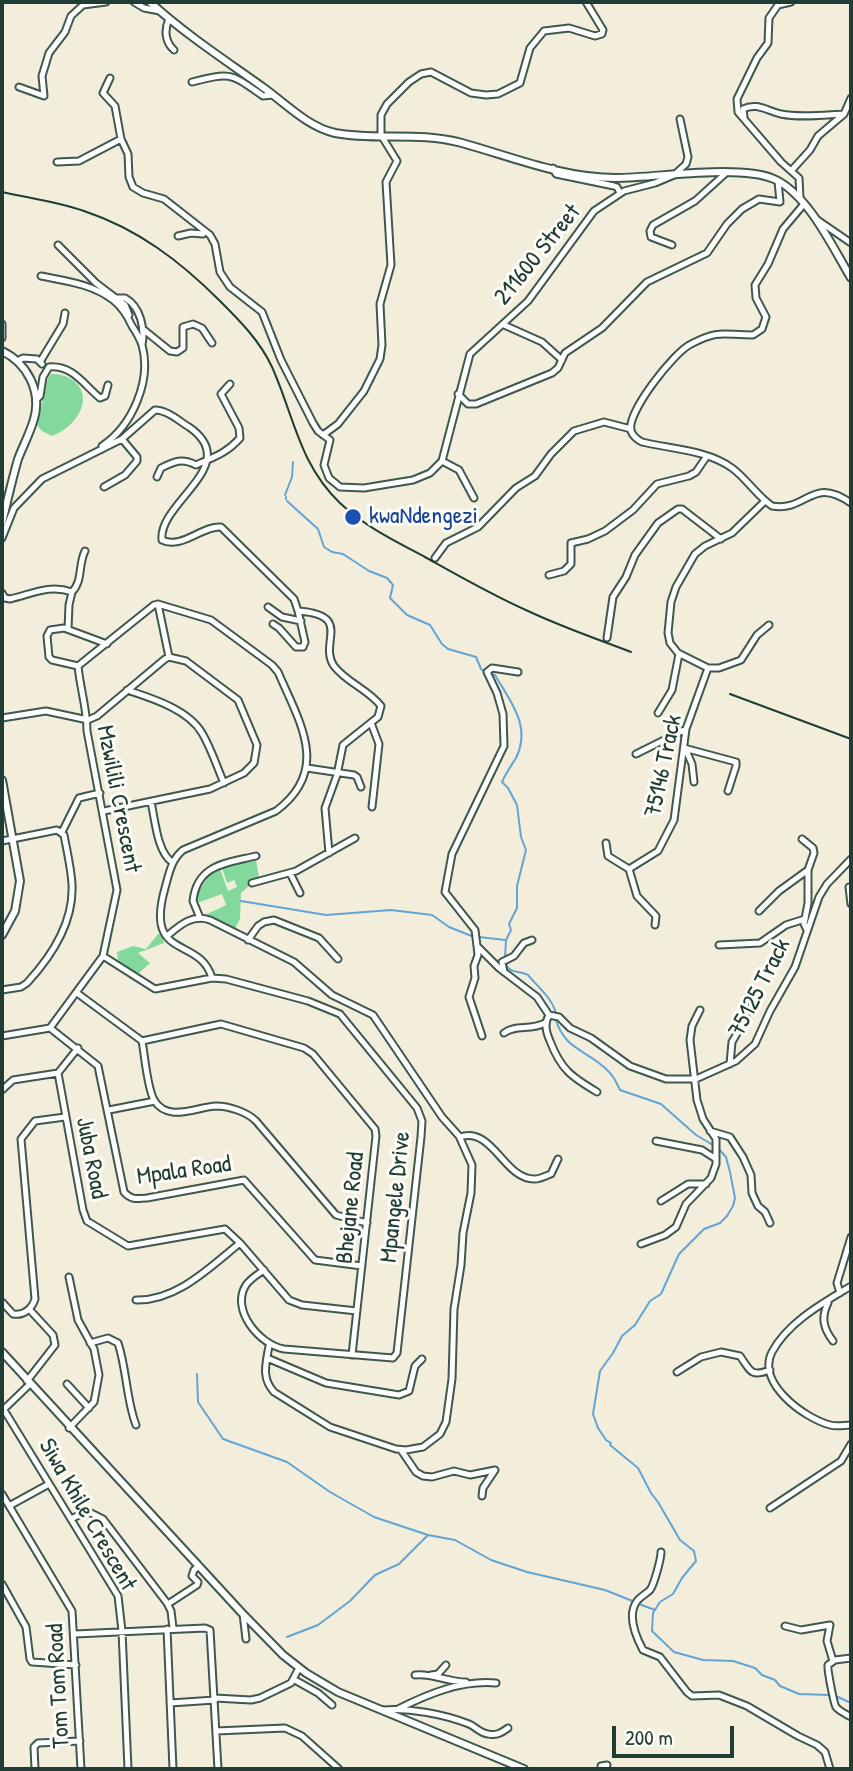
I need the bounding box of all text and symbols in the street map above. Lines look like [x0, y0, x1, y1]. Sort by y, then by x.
street label: 211600 Street [489, 199, 587, 311]
place label: kwaNdengezi [369, 503, 478, 531]
marker: kwaNdengezi [343, 507, 363, 527]
street label: 75146 Track [639, 712, 689, 820]
street label: Mzwilili Crescent [90, 723, 146, 875]
street label: 75125 Track [723, 934, 797, 1042]
street label: Juba Road [69, 1115, 113, 1201]
street label: Mpangele Drive [375, 1130, 417, 1264]
street label: Mpala Road [135, 1150, 233, 1192]
street label: Bhejane Road [331, 1151, 371, 1265]
street label: Siwa Khile Crescent [32, 1434, 142, 1596]
street label: Tom Tom Road [41, 1623, 77, 1749]
scale bar [615, 1712, 738, 1756]
text: 200 m [625, 1723, 673, 1752]

